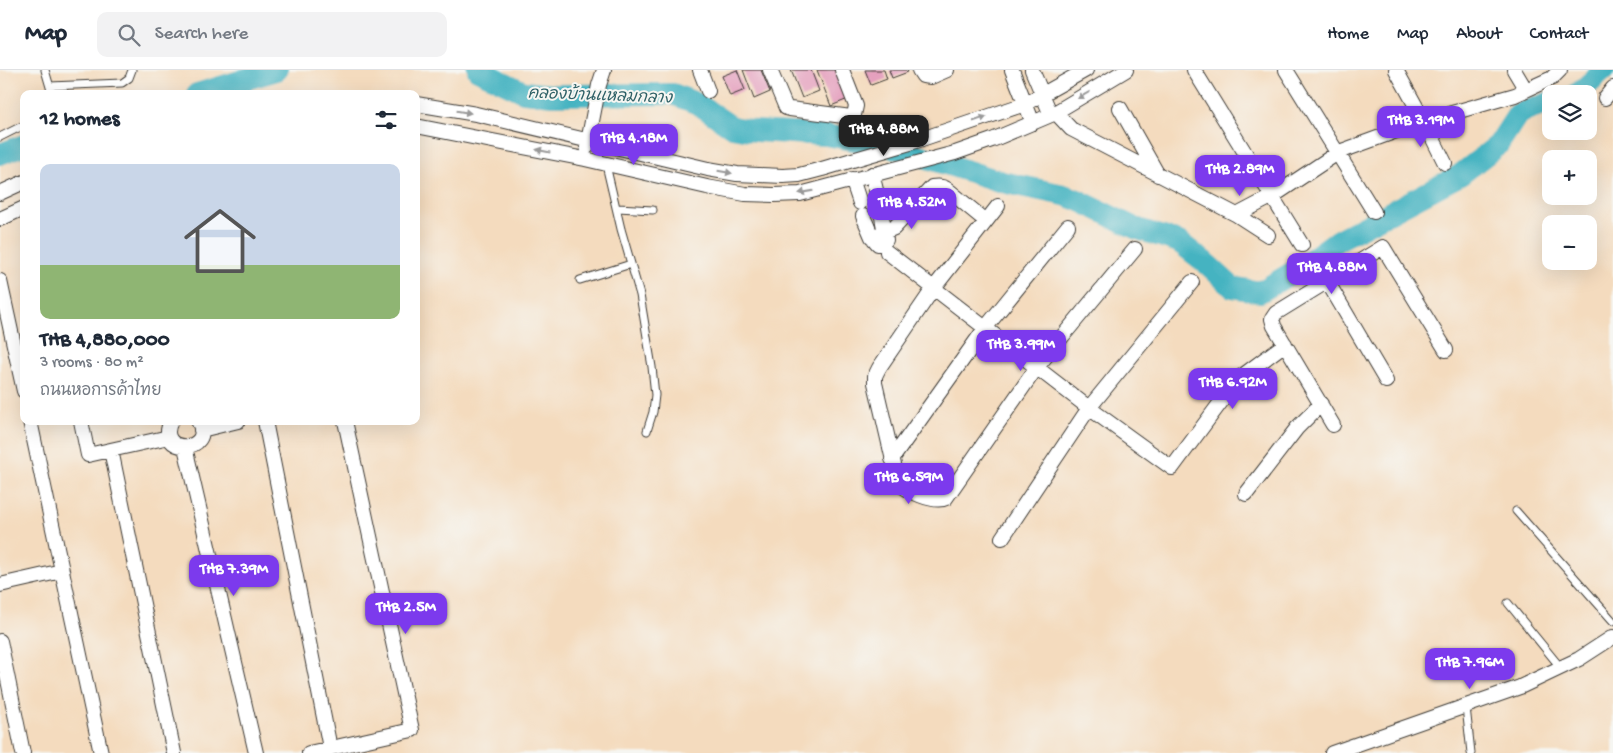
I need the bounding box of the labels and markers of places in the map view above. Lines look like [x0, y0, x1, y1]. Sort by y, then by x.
pin: THB 3.19M [1364, 106, 1478, 148]
pin: THB 4.88M [827, 114, 941, 157]
pin: THB 4.18M [577, 124, 691, 166]
pin: THB 2.89M [1183, 154, 1297, 197]
pin: THB 4.52M [855, 188, 969, 230]
pin: THB 4.88M [1275, 252, 1389, 295]
pin: THB 3.99M [964, 330, 1078, 372]
pin: THB 6.92M [1176, 368, 1290, 410]
pin: THB 6.59M [852, 462, 966, 505]
pin: THB 7.39M [177, 554, 291, 597]
pin: THB 2.5M [354, 592, 458, 635]
pin: THB 7.96M [1413, 648, 1527, 690]

